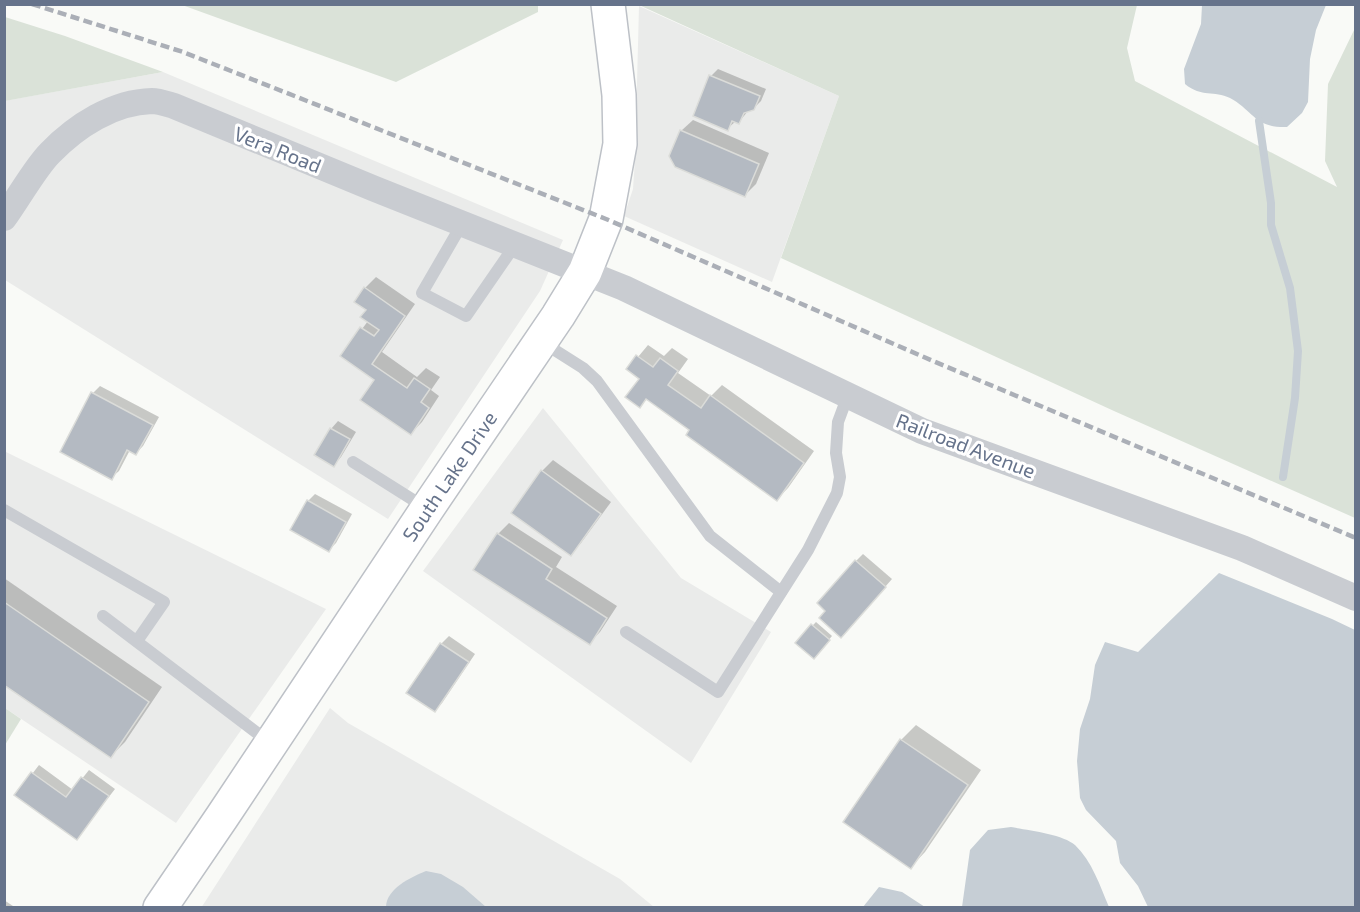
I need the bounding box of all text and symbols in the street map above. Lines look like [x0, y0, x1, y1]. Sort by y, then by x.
street label: Vera Road [231, 121, 325, 177]
street label: South Lake Drive [397, 406, 501, 546]
street label: Railroad Avenue [893, 407, 1039, 483]

